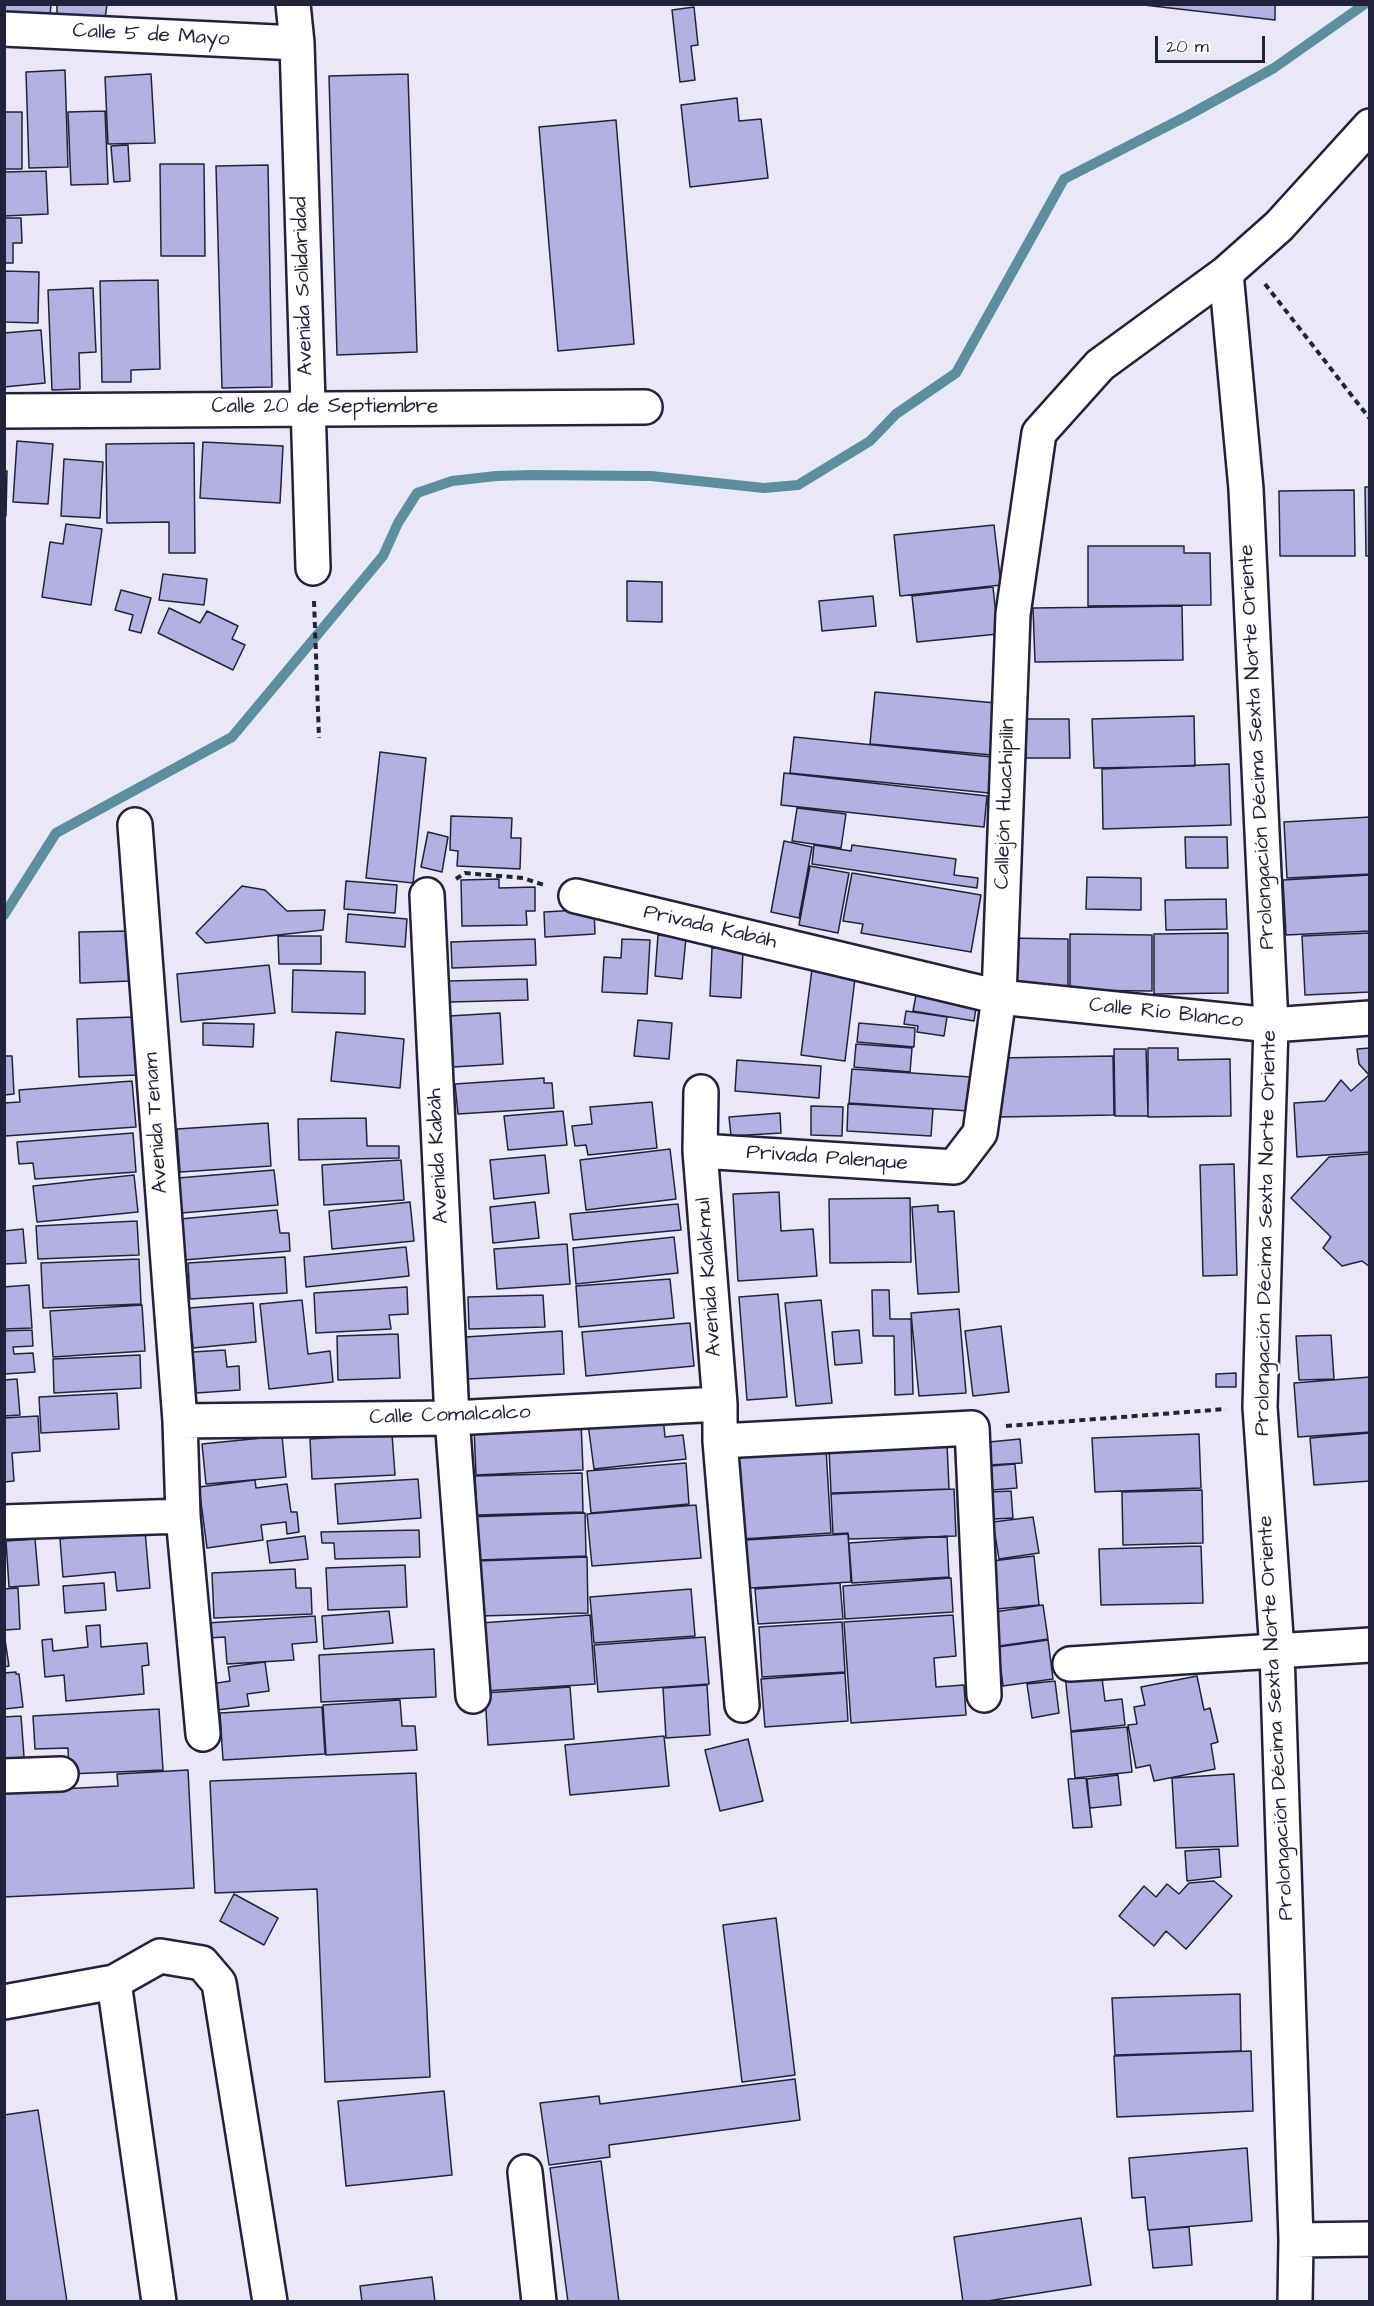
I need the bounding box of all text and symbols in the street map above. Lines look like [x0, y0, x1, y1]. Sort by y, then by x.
street label: Calle 5 de Mayo [72, 19, 230, 53]
scale bar [1158, 24, 1268, 62]
text: 20 m [1166, 34, 1209, 59]
street label: Avenida Solidaridad [288, 196, 320, 376]
street label: Calle 20 de Septiembre [212, 395, 438, 421]
street label: Prolongación Décima Sexta Norte Oriente [1235, 544, 1281, 950]
street label: Callejón Huachipilin [990, 718, 1022, 890]
street label: Privada Kabáh [641, 900, 779, 956]
street label: Calle Río Blanco [1088, 993, 1244, 1035]
street label: Prolongación Décima Sexta Norte Oriente [1251, 1030, 1283, 1436]
street label: Avenida Tenam [140, 1052, 174, 1194]
street label: Avenida Kabáh [423, 1088, 455, 1224]
street label: Privada Palenque [745, 1141, 909, 1177]
street label: Avenida Kalakmul [692, 1196, 728, 1358]
street label: Calle Comalcalco [369, 1401, 531, 1431]
street label: Prolongación Décima Sexta Norte Oriente [1254, 1515, 1300, 1921]

